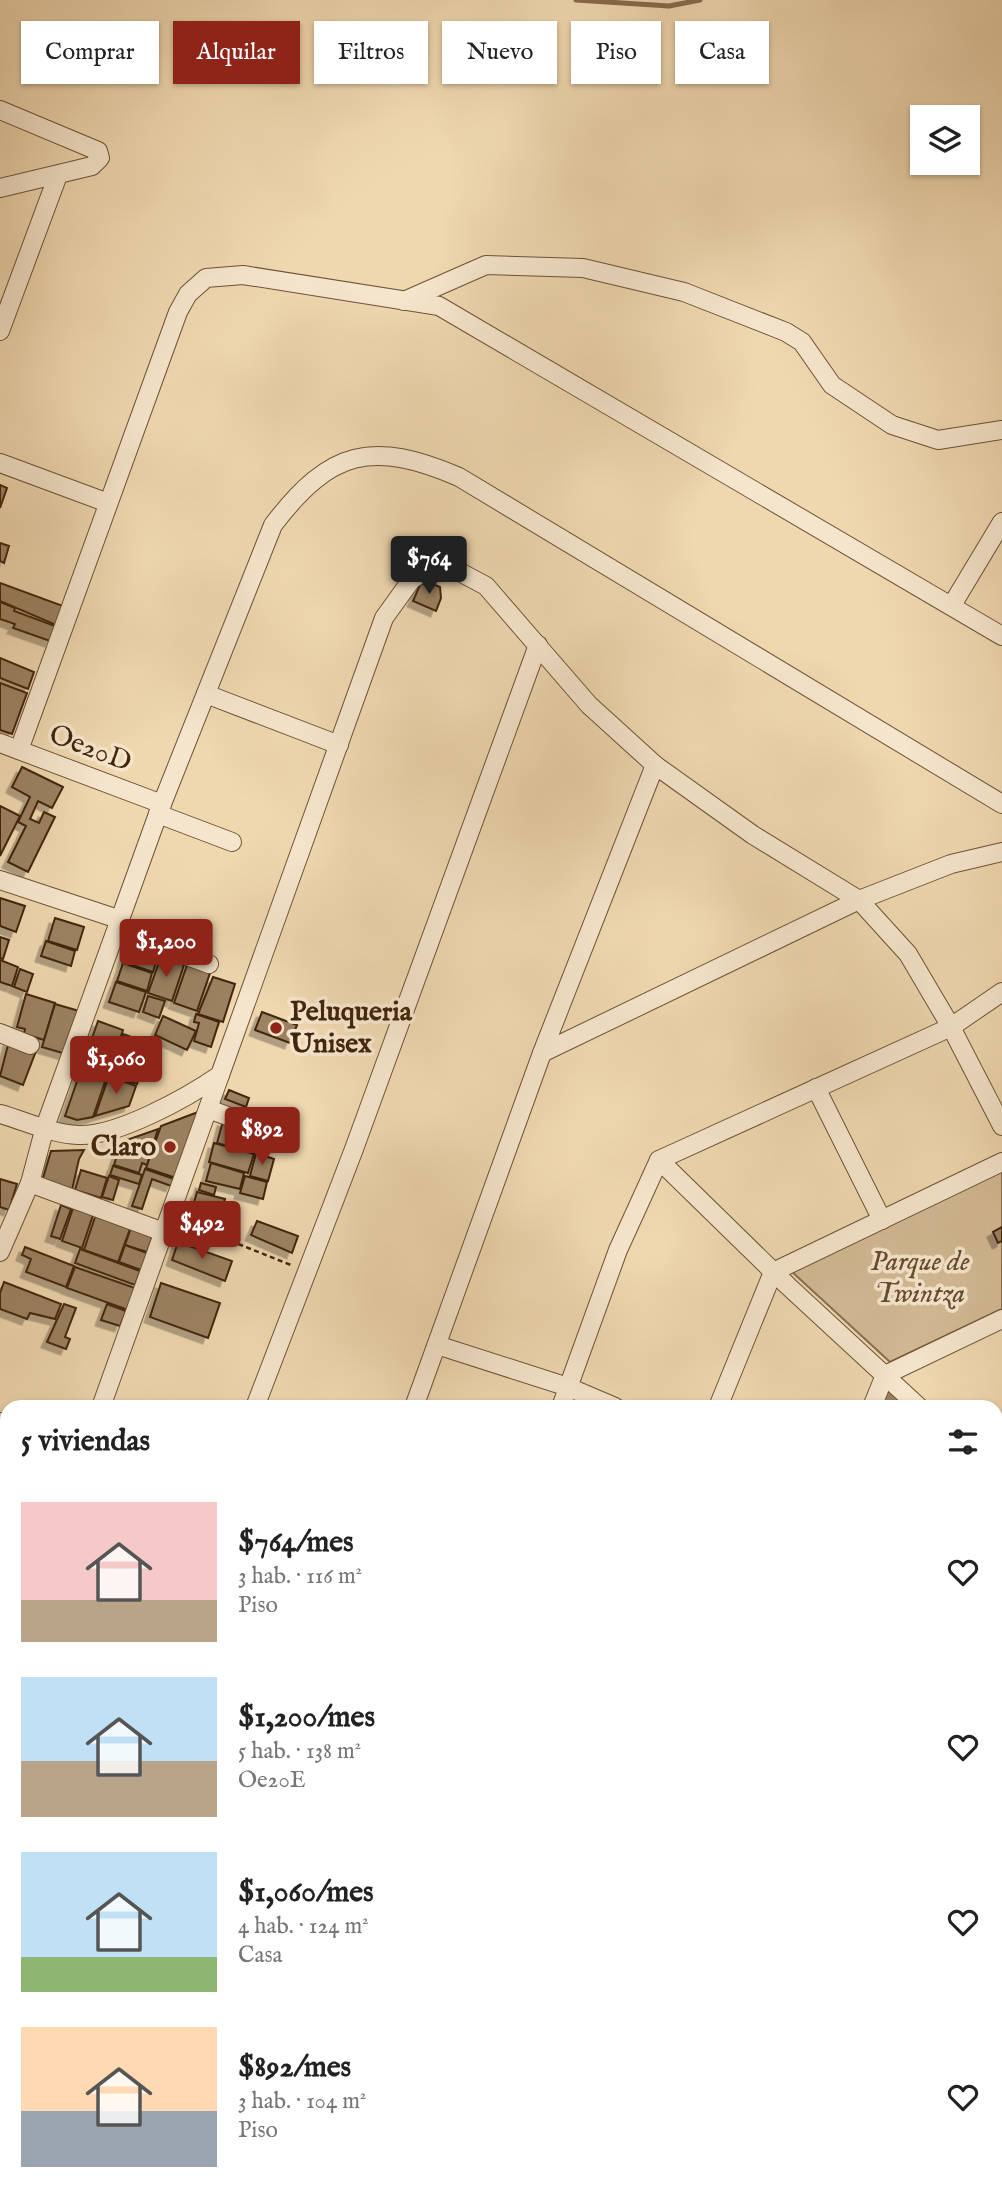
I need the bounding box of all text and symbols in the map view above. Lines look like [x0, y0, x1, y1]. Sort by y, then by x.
chip: Comprar [21, 21, 159, 84]
chip: Alquilar [173, 21, 300, 84]
chip: Filtros [314, 21, 428, 84]
chip: Nuevo [442, 21, 557, 84]
chip: Piso [571, 21, 661, 84]
chip: Casa [675, 21, 769, 84]
map controls [910, 105, 980, 175]
button: layers [910, 105, 980, 175]
pin: $764 [388, 536, 470, 596]
text: $764 [407, 544, 451, 573]
street label: Oe20D [44, 717, 136, 781]
pin: $1,200 [109, 920, 223, 979]
text: $1,200 [136, 927, 196, 956]
place label: Peluqueria Unisex [290, 995, 413, 1062]
marker: Peluqueria Unisex [268, 1020, 284, 1036]
pin: $1,060 [59, 1036, 173, 1096]
text: $1,060 [86, 1044, 146, 1073]
pin: $892 [221, 1108, 303, 1167]
text: $892 [241, 1115, 283, 1144]
place label: Claro [91, 1130, 156, 1165]
marker: Claro [162, 1139, 178, 1155]
pin: $492 [161, 1202, 243, 1261]
text: $492 [180, 1209, 224, 1238]
park label: Parque de Twintza [871, 1245, 970, 1312]
text: 5 viviendas [21, 1423, 150, 1461]
icon: filters [944, 1423, 982, 1461]
text: $764/mes [238, 1524, 354, 1562]
icon: home [77, 1530, 161, 1614]
icon: heart [944, 1553, 982, 1591]
text: 3 hab. · 116 m² [238, 1562, 362, 1591]
text: Piso [238, 1591, 278, 1620]
text: $1,200/mes [238, 1699, 375, 1737]
icon: home [77, 1705, 161, 1789]
icon: heart [944, 1728, 982, 1766]
text: 5 hab. · 138 m² [238, 1737, 361, 1766]
text: Oe20E [238, 1766, 306, 1795]
text: $1,060/mes [238, 1874, 374, 1912]
icon: home [77, 1880, 161, 1964]
icon: heart [944, 1903, 982, 1941]
text: 4 hab. · 124 m² [238, 1912, 369, 1941]
text: Casa [238, 1941, 282, 1970]
text: $892/mes [238, 2049, 351, 2087]
icon: home [77, 2055, 161, 2139]
icon: heart [944, 2078, 982, 2116]
text: 3 hab. · 104 m² [238, 2087, 366, 2116]
text: Piso [238, 2116, 278, 2145]

